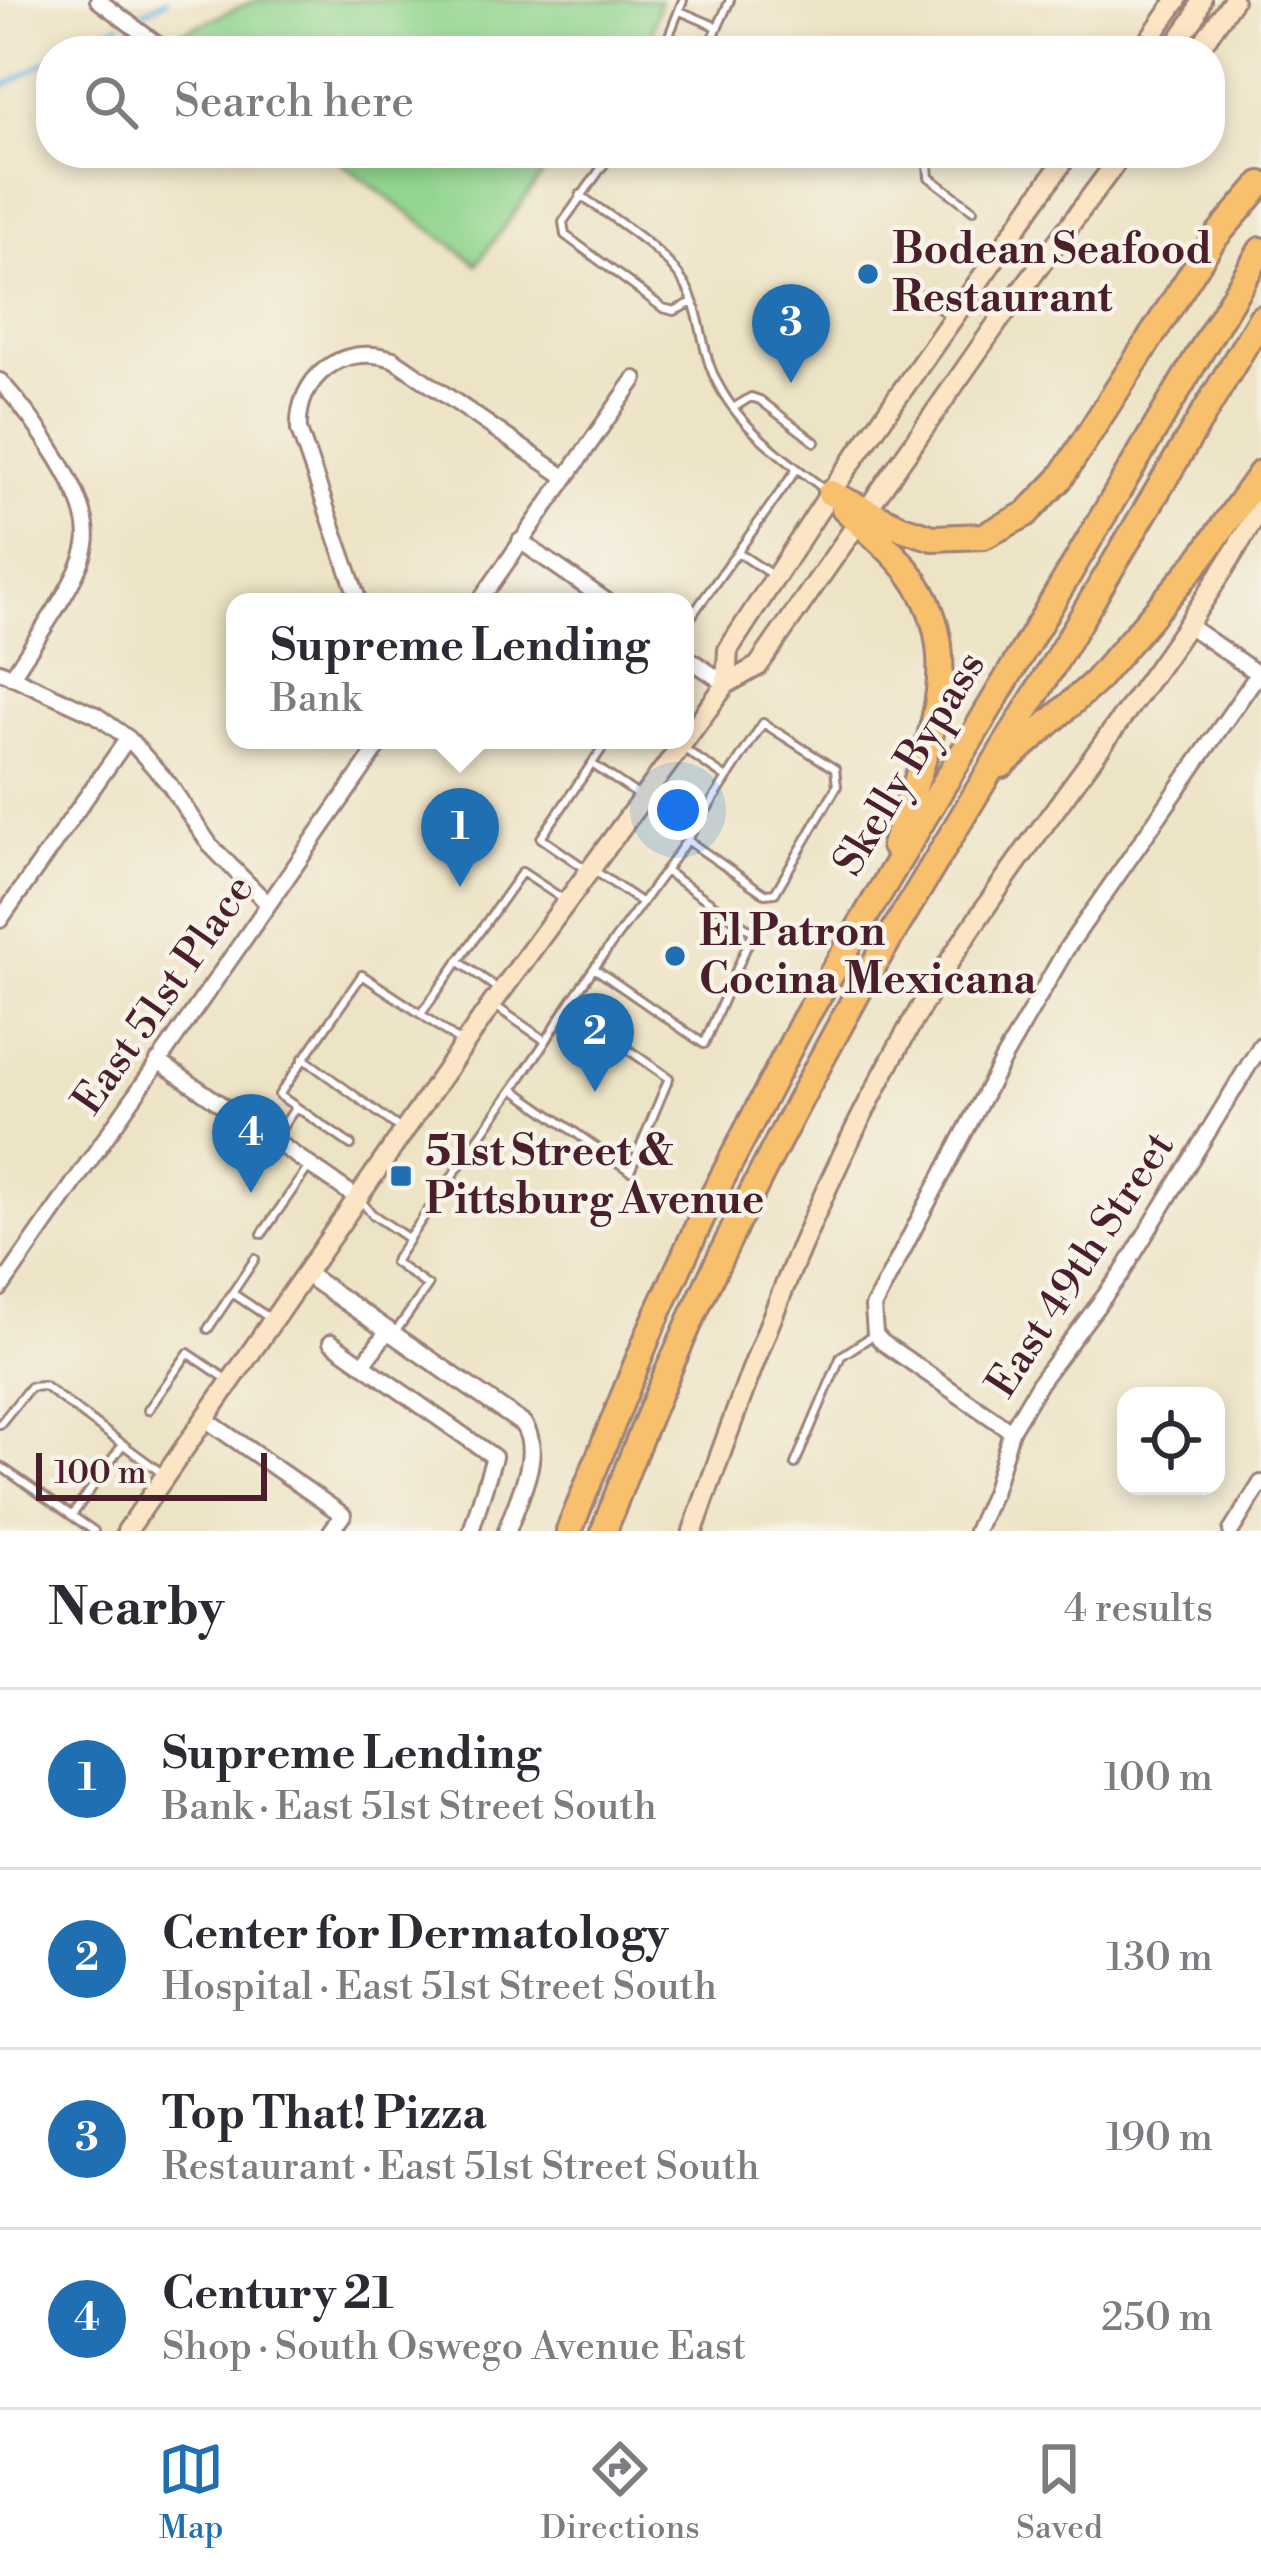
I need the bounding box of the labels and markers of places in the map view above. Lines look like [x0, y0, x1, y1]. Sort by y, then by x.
place label: Bodean Seafood Restaurant [892, 224, 1212, 325]
marker: Bodean Seafood Restaurant [855, 261, 881, 287]
pin: 3 [752, 284, 830, 383]
pin: 1 [421, 788, 499, 887]
place label: El Patron Cocina Mexicana [699, 906, 1037, 1007]
marker: El Patron Cocina Mexicana [662, 943, 688, 969]
pin: 2 [556, 993, 634, 1092]
pin: 4 [212, 1094, 290, 1193]
place label: 51st Street & Pittsburg Avenue [425, 1126, 764, 1227]
marker: 51st Street & Pittsburg Avenue [388, 1163, 414, 1189]

